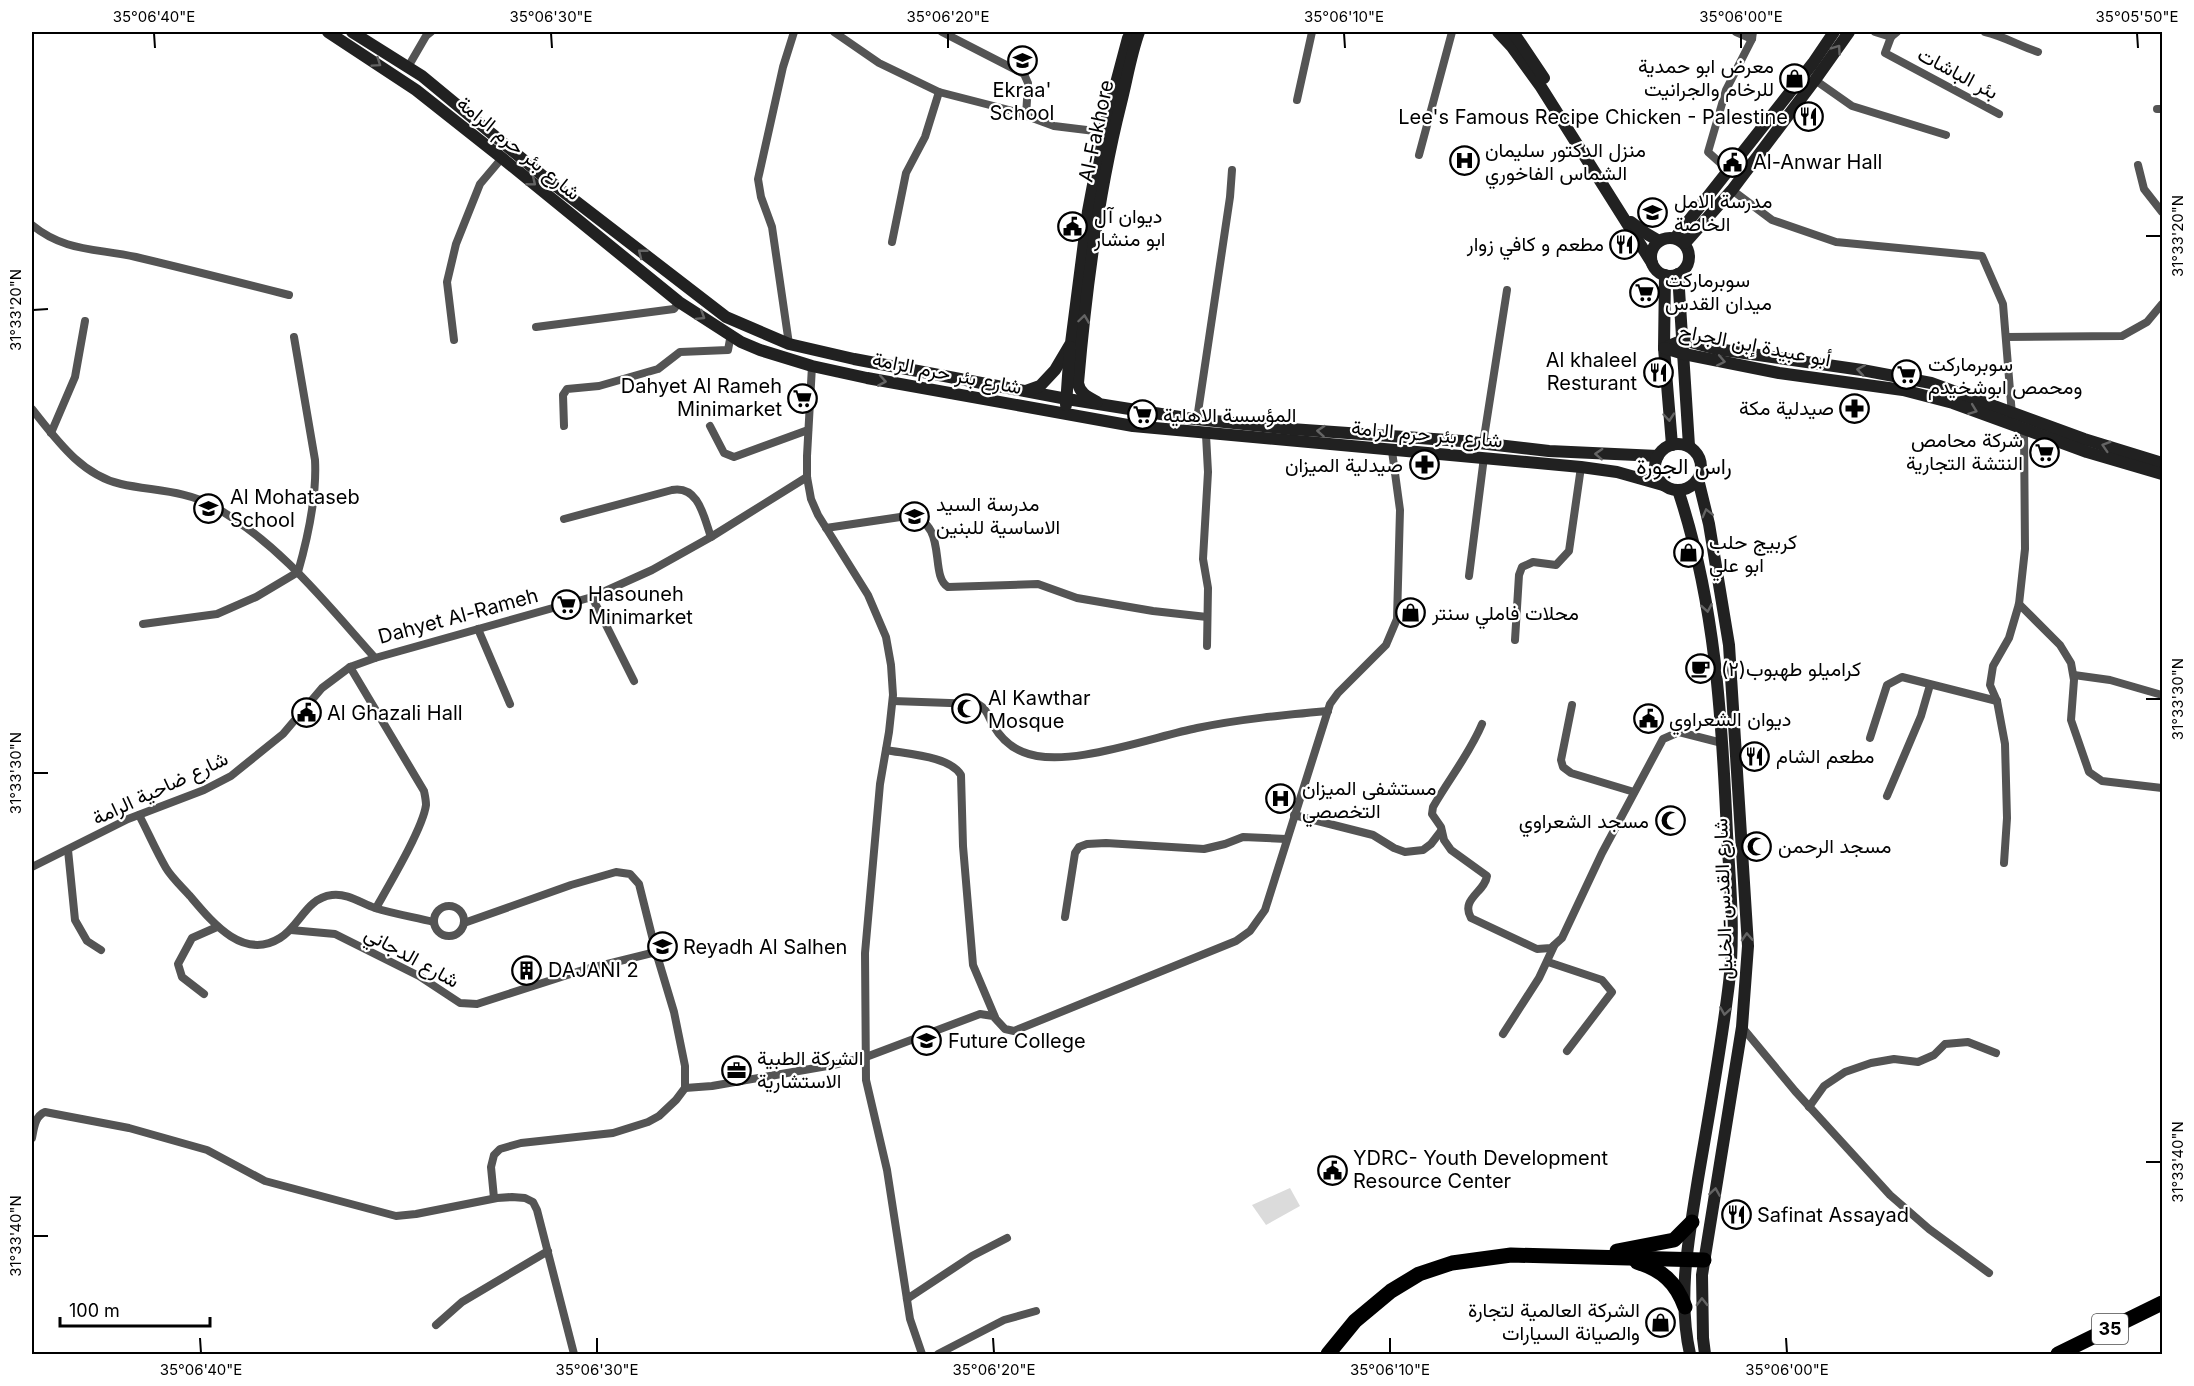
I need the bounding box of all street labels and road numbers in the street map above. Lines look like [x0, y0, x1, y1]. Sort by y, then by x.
street label: بئر الباشات [1913, 42, 2002, 105]
street label: Al-Fakhore [1073, 78, 1119, 184]
street label: شارع بئر حرم الرامة [451, 91, 586, 207]
street label: أبو عبيدة إبن الجراح [1677, 319, 1833, 374]
street label: شارع بئر حرم الرامة [870, 347, 1024, 401]
street label: شارع بئر حرم الرامة [1350, 415, 1504, 455]
street label: Dahyet Al-Rameh [375, 583, 541, 649]
street label: شارع ضاحية الرامة [88, 746, 232, 832]
street label: شارع القدس-الخليل [1708, 818, 1740, 980]
street label: شارع الدجاني [358, 921, 463, 997]
road number: 35 [2092, 1314, 2128, 1344]

